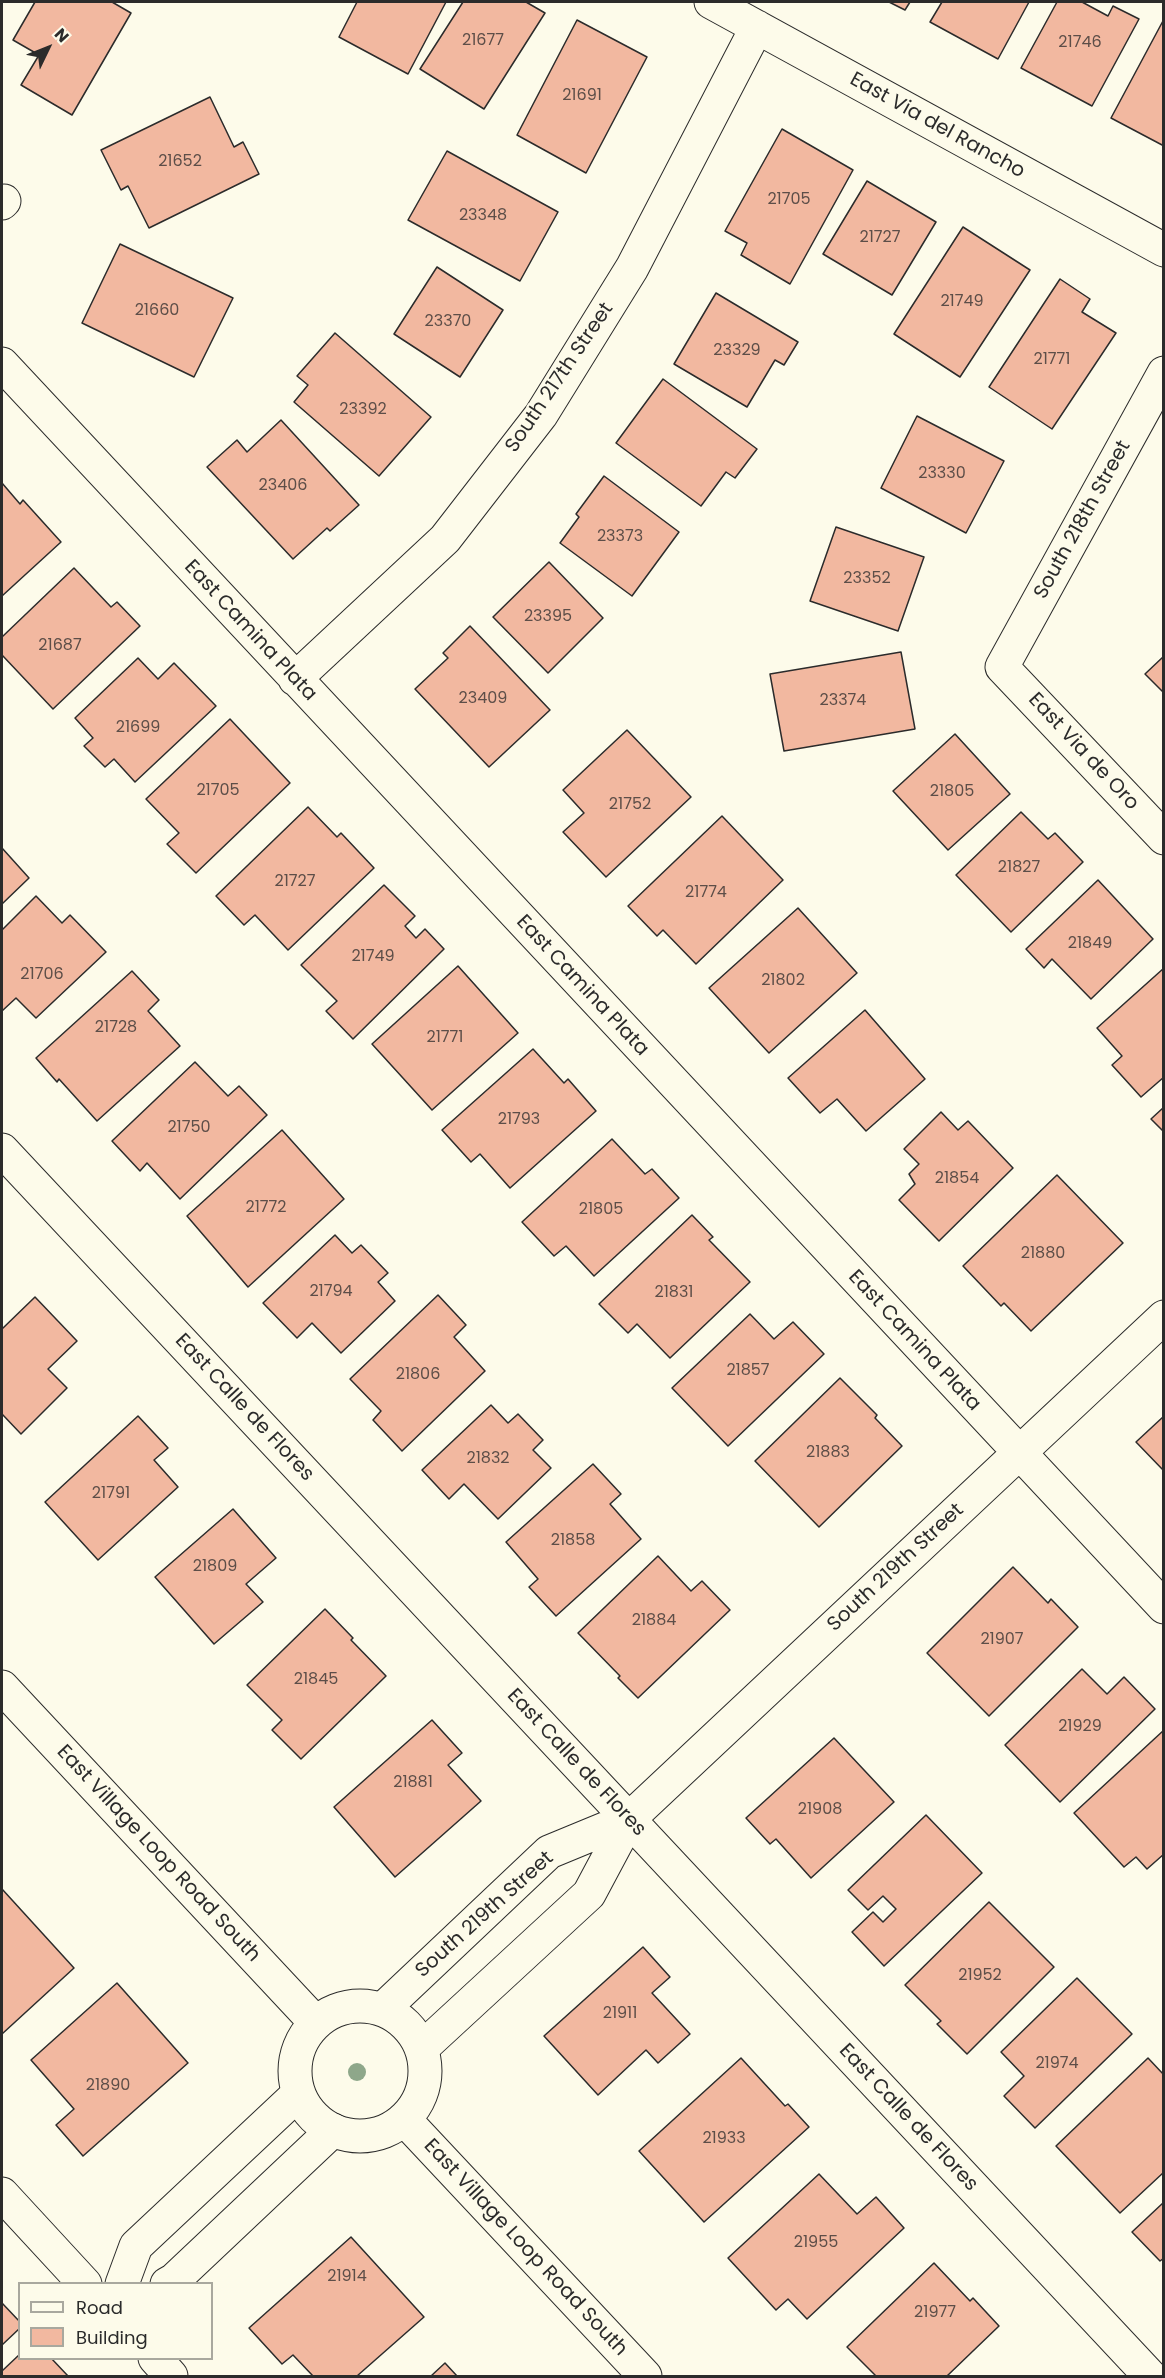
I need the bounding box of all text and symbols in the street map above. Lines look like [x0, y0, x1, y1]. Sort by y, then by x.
north arrow [18, 18, 78, 78]
text: N [49, 23, 74, 48]
house number: 21677 [462, 31, 504, 51]
house number: 21746 [1058, 33, 1102, 53]
street label: East Via del Rancho [845, 68, 1029, 184]
house number: 21691 [562, 86, 602, 106]
house number: 21652 [158, 152, 202, 172]
house number: 21705 [767, 190, 811, 210]
house number: 23348 [459, 206, 507, 226]
house number: 21727 [860, 228, 900, 248]
house number: 21749 [940, 292, 984, 312]
street label: South 217th Street [501, 299, 619, 457]
house number: 21660 [135, 301, 179, 321]
house number: 23370 [425, 312, 471, 332]
house number: 23329 [713, 341, 761, 361]
house number: 21771 [1034, 350, 1070, 370]
house number: 23392 [339, 400, 387, 420]
street label: South 218th Street [1030, 437, 1136, 603]
house number: 23330 [918, 464, 966, 484]
house number: 23406 [259, 476, 307, 496]
house number: 23373 [597, 527, 643, 547]
street label: East Camina Plata [179, 556, 321, 706]
house number: 23352 [843, 569, 891, 589]
house number: 23395 [524, 607, 572, 627]
house number: 21687 [38, 636, 82, 656]
street label: East Via de Oro [1023, 688, 1143, 816]
house number: 23409 [459, 689, 507, 709]
house number: 23374 [820, 691, 866, 711]
house number: 21699 [116, 718, 160, 738]
house number: 21705 [196, 781, 240, 801]
house number: 21805 [930, 782, 974, 802]
house number: 21752 [609, 795, 651, 815]
house number: 21827 [998, 858, 1040, 878]
house number: 21727 [275, 872, 315, 892]
house number: 21774 [685, 883, 727, 903]
street label: East Camina Plata [511, 911, 653, 1061]
house number: 21849 [1068, 934, 1112, 954]
house number: 21749 [351, 947, 395, 967]
house number: 21706 [20, 965, 64, 985]
house number: 21802 [761, 971, 805, 991]
house number: 21728 [95, 1018, 137, 1038]
house number: 21771 [427, 1028, 463, 1048]
house number: 21793 [498, 1110, 540, 1130]
house number: 21750 [167, 1118, 211, 1138]
house number: 21854 [935, 1169, 979, 1189]
house number: 21772 [246, 1198, 286, 1218]
house number: 21805 [579, 1200, 623, 1220]
house number: 21880 [1021, 1244, 1065, 1264]
street label: East Camina Plata [843, 1266, 985, 1416]
house number: 21794 [309, 1282, 353, 1302]
house number: 21831 [655, 1283, 693, 1303]
street label: East Calle de Flores [169, 1329, 319, 1487]
house number: 21857 [726, 1361, 770, 1381]
house number: 21806 [396, 1365, 440, 1385]
house number: 21883 [806, 1443, 850, 1463]
house number: 21832 [466, 1449, 510, 1469]
house number: 21791 [92, 1484, 130, 1504]
street label: South 219th Street [823, 1499, 969, 1637]
house number: 21858 [551, 1531, 595, 1551]
house number: 21809 [193, 1557, 237, 1577]
house number: 21884 [632, 1611, 676, 1631]
house number: 21907 [980, 1630, 1024, 1650]
house number: 21845 [294, 1670, 338, 1690]
street label: East Calle de Flores [501, 1684, 651, 1842]
house number: 21929 [1058, 1717, 1102, 1737]
street label: East Village Loop Road South [51, 1741, 265, 1967]
house number: 21881 [393, 1773, 433, 1793]
house number: 21908 [798, 1800, 842, 1820]
street label: South 219th Street [411, 1847, 559, 1983]
house number: 21952 [958, 1966, 1002, 1986]
house number: 21911 [603, 2004, 637, 2024]
street label: East Calle de Flores [833, 2039, 983, 2197]
house number: 21974 [1035, 2054, 1079, 2074]
house number: 21890 [86, 2076, 130, 2096]
house number: 21933 [702, 2129, 746, 2149]
street label: East Village Loop Road South [418, 2135, 632, 2361]
house number: 21955 [794, 2233, 838, 2253]
house number: 21914 [327, 2267, 367, 2287]
legend [18, 2282, 213, 2360]
text: Road [76, 2295, 123, 2320]
house number: 21977 [914, 2303, 956, 2323]
text: Building [76, 2325, 148, 2350]

